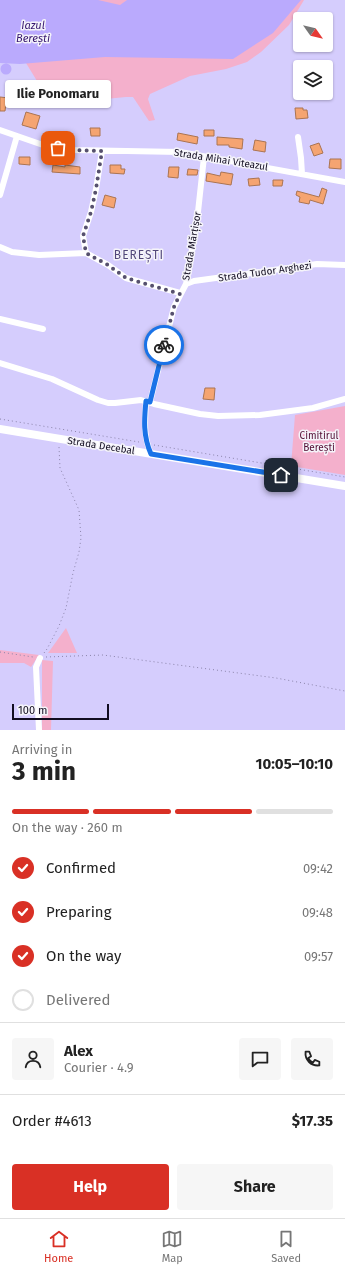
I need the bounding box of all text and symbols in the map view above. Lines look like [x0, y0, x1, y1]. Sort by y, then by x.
north arrow [293, 12, 333, 52]
map controls [293, 12, 333, 100]
water label: Iazul Berești [16, 19, 50, 45]
button: layers [293, 60, 333, 100]
callout: Ilie Ponomaru [5, 80, 111, 108]
text: Ilie Ponomaru [17, 86, 99, 101]
pin [41, 131, 75, 165]
icon: bag [47, 137, 69, 159]
street label: Strada Mihai Viteazul [173, 147, 269, 173]
street label: Strada Mărțișor [180, 210, 204, 281]
district label: BEREȘTI [114, 248, 164, 263]
street label: Strada Tudor Arghezi [218, 259, 313, 284]
courier [144, 325, 184, 365]
icon: bike [153, 334, 175, 356]
park label: Cimitirul Berești [300, 430, 338, 454]
street label: Strada Decebal [66, 435, 136, 457]
pin [264, 458, 298, 492]
icon: home [270, 464, 292, 486]
scale bar [12, 702, 109, 721]
text: 100 m [18, 704, 47, 717]
text: Arriving in [12, 742, 72, 757]
text: 10:05–10:10 [256, 755, 333, 773]
text: 3 min [12, 756, 76, 787]
text: On the way · 260 m [12, 820, 123, 835]
icon: check [12, 857, 34, 879]
text: Confirmed [46, 859, 116, 877]
text: 09:42 [303, 861, 333, 876]
icon: check [12, 901, 34, 923]
text: Preparing [46, 903, 111, 921]
text: 09:48 [302, 905, 333, 920]
icon: check [12, 945, 34, 967]
text: On the way [46, 947, 121, 965]
text: 09:57 [304, 949, 333, 964]
text: Delivered [46, 991, 110, 1009]
button: person [12, 1038, 54, 1080]
button: chat [239, 1038, 281, 1080]
button: phone [291, 1038, 333, 1080]
text: Alex [64, 1042, 93, 1060]
text: Courier · 4.9 [64, 1060, 134, 1075]
text: Order #4613 [12, 1112, 92, 1130]
text: $17.35 [292, 1112, 333, 1130]
button: Help [12, 1164, 169, 1210]
button: Share [177, 1164, 333, 1210]
tab: Home [44, 1228, 73, 1265]
tab: Map [161, 1228, 183, 1265]
tab: Saved [271, 1228, 301, 1265]

